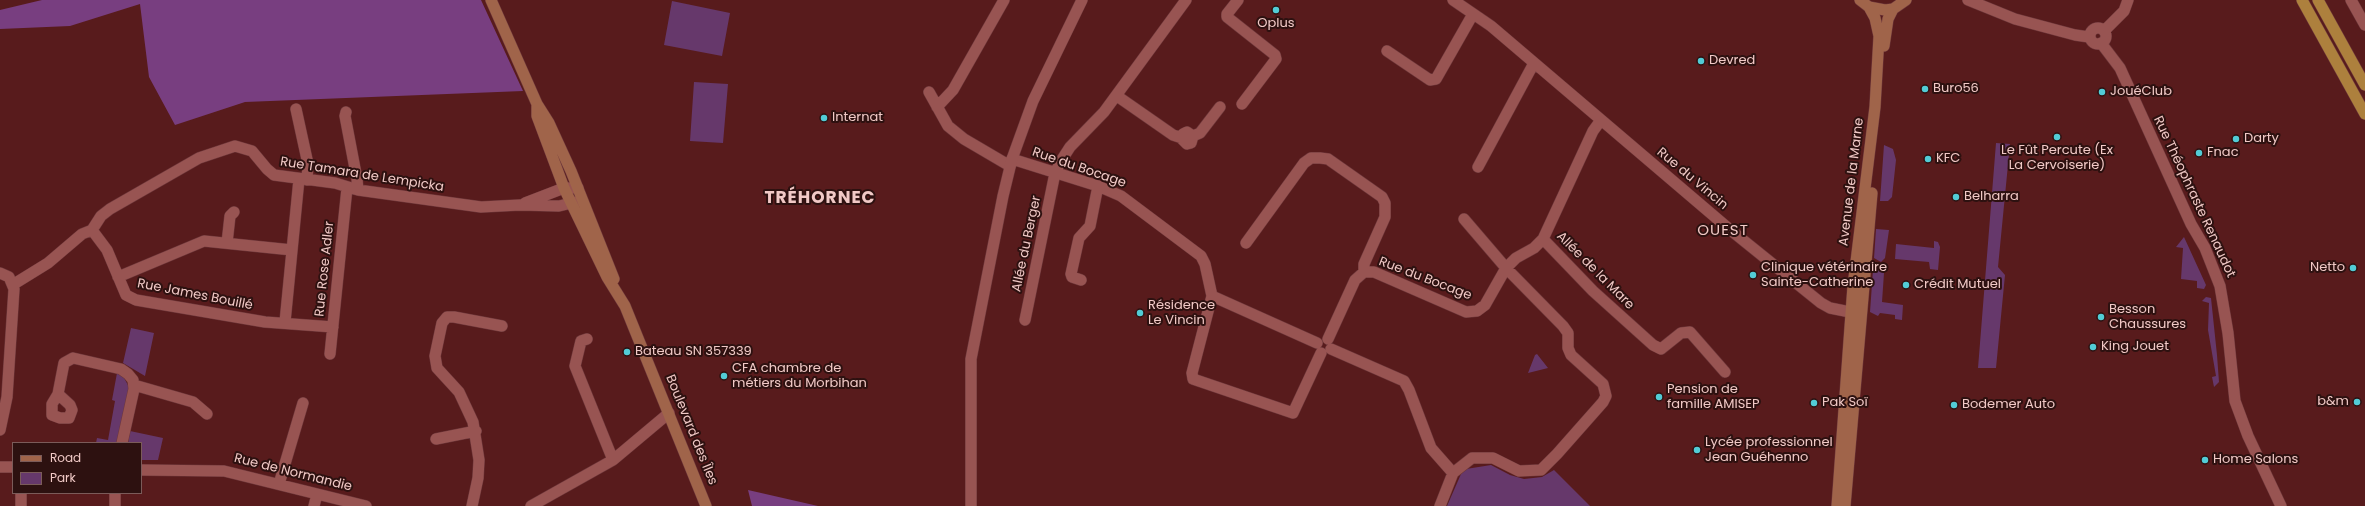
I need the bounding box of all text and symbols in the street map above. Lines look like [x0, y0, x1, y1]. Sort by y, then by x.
marker: Oplus [1271, 5, 1281, 15]
place label: Oplus [1257, 16, 1295, 32]
place label: Devred [1709, 53, 1755, 69]
marker: Devred [1696, 56, 1706, 66]
place label: Buro56 [1933, 81, 1979, 97]
marker: Buro56 [1920, 84, 1930, 94]
place label: JouéClub [2110, 84, 2172, 100]
marker: JouéClub [2097, 87, 2107, 97]
place label: Internat [832, 110, 883, 126]
marker: Internat [819, 113, 829, 123]
street label: Rue Théophraste Renaudot [2150, 114, 2238, 280]
street label: Avenue de la Marne [1836, 117, 1868, 247]
place label: Darty [2244, 131, 2279, 147]
marker: Le Fût Percute (Ex La Cervoiserie) [2052, 132, 2062, 142]
marker: Darty [2231, 134, 2241, 144]
place label: Le Fût Percute (Ex La Cervoiserie) [2001, 143, 2113, 174]
street label: Rue du Bocage [1030, 145, 1128, 191]
street label: Rue du Vincin [1653, 145, 1731, 213]
place label: Fnac [2207, 145, 2239, 161]
marker: Fnac [2194, 148, 2204, 158]
place label: KFC [1936, 151, 1960, 167]
street label: Rue Tamara de Lempicka [279, 154, 445, 196]
marker: KFC [1923, 154, 1933, 164]
district label: TRÉHORNEC [764, 189, 876, 209]
place label: Belharra [1964, 189, 2019, 205]
marker: Belharra [1951, 192, 1961, 202]
street label: Allée du Berger [1009, 194, 1045, 294]
street label: Rue Rose Adler [312, 220, 338, 318]
district label: OUEST [1697, 222, 1749, 240]
street label: Allée de la Mare [1553, 229, 1637, 313]
street label: Rue du Bocage [1376, 254, 1474, 304]
place label: Clinique vétérinaire Sainte-Catherine [1761, 260, 1887, 291]
place label: Netto [2310, 260, 2345, 276]
marker: Netto [2348, 263, 2358, 273]
marker: Clinique vétérinaire Sainte-Catherine [1748, 270, 1758, 280]
street label: Rue James Bouillé [136, 276, 254, 314]
place label: Crédit Mutuel [1914, 277, 2001, 293]
marker: Crédit Mutuel [1901, 280, 1911, 290]
place label: Résidence Le Vincin [1148, 298, 1215, 329]
place label: Besson Chaussures [2109, 302, 2186, 333]
marker: Résidence Le Vincin [1135, 308, 1145, 318]
marker: Besson Chaussures [2096, 312, 2106, 322]
place label: King Jouet [2101, 339, 2169, 355]
marker: King Jouet [2088, 342, 2098, 352]
place label: Bateau SN 357339 [635, 344, 752, 360]
marker: Bateau SN 357339 [622, 347, 632, 357]
place label: CFA chambre de métiers du Morbihan [732, 361, 867, 392]
marker: CFA chambre de métiers du Morbihan [719, 371, 729, 381]
street label: Boulevard des Îles [662, 373, 720, 487]
place label: Pension de famille AMISEP [1667, 382, 1760, 413]
marker: Pension de famille AMISEP [1654, 392, 1664, 402]
place label: b&m [2317, 394, 2349, 410]
place label: Pak Soï [1822, 395, 1868, 411]
place label: Bodemer Auto [1962, 397, 2055, 413]
marker: b&m [2352, 397, 2362, 407]
marker: Pak Soï [1809, 398, 1819, 408]
marker: Bodemer Auto [1949, 400, 1959, 410]
place label: Lycée professionnel Jean Guéhenno [1705, 435, 1833, 466]
legend [12, 442, 142, 494]
marker: Lycée professionnel Jean Guéhenno [1692, 445, 1702, 455]
text: Road [50, 449, 81, 466]
street label: Rue de Normandie [232, 451, 354, 495]
place label: Home Salons [2213, 452, 2298, 468]
marker: Home Salons [2200, 455, 2210, 465]
text: Park [50, 469, 76, 486]

